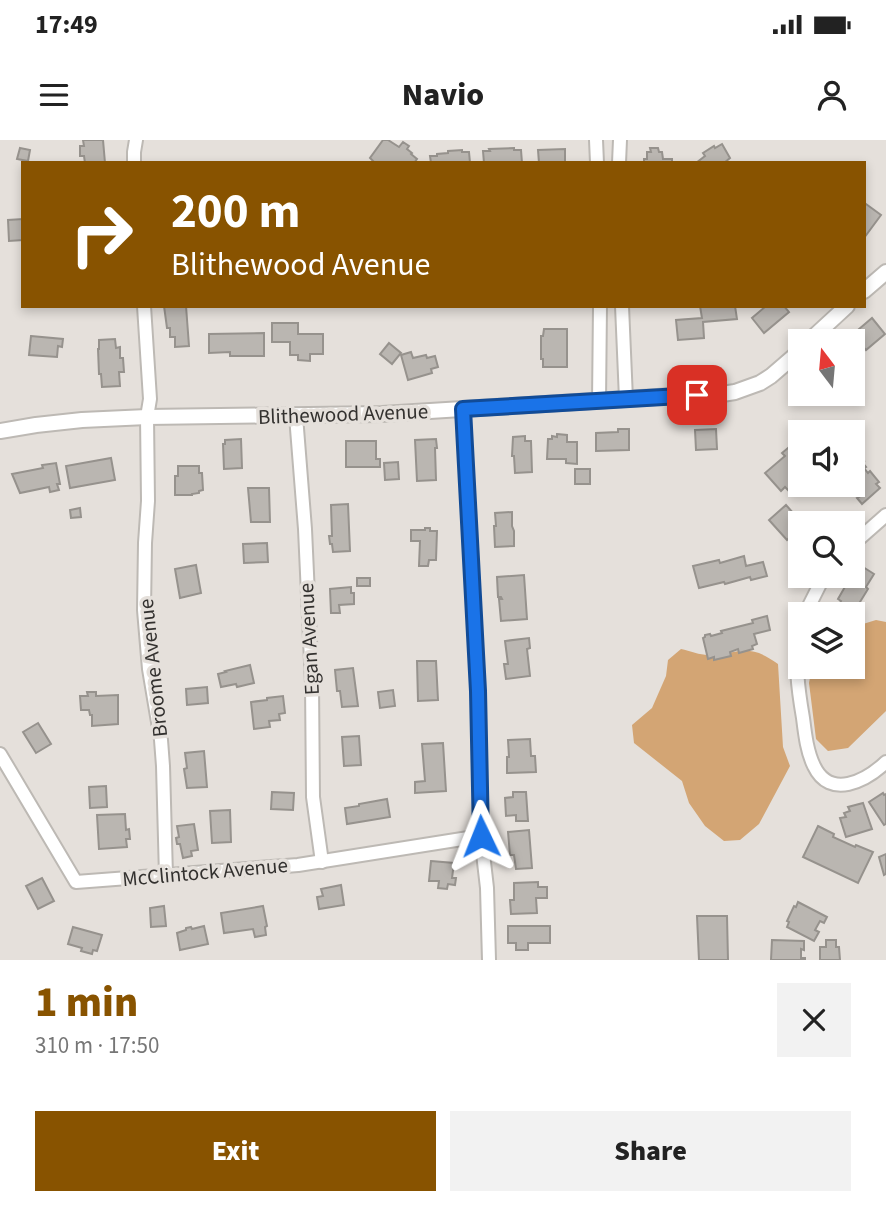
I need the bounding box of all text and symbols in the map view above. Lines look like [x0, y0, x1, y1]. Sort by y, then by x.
text: 17:49 [35, 6, 98, 43]
text: Navio [402, 72, 484, 118]
icon: menu [35, 76, 73, 114]
icon: person [813, 76, 851, 114]
text: 200 m [171, 177, 300, 247]
icon: right [56, 189, 147, 280]
text: Blithewood Avenue [171, 242, 430, 288]
north arrow [788, 329, 864, 406]
map controls [788, 329, 865, 679]
pin [667, 365, 727, 425]
icon: arrive [678, 376, 716, 414]
street label: Blithewood Avenue [257, 396, 429, 432]
button: sound [788, 420, 865, 497]
button: search [788, 511, 865, 588]
street label: Egan Avenue [291, 582, 327, 696]
street label: Broome Avenue [131, 597, 175, 739]
button: layers [788, 602, 865, 679]
position arrow [444, 799, 518, 873]
street label: McClintock Avenue [121, 850, 289, 894]
text: 1 min [35, 973, 138, 1033]
button: close [777, 983, 851, 1057]
text: 310 m · 17:50 [35, 1029, 159, 1062]
button: Exit [35, 1111, 436, 1191]
button: Share [450, 1111, 851, 1191]

